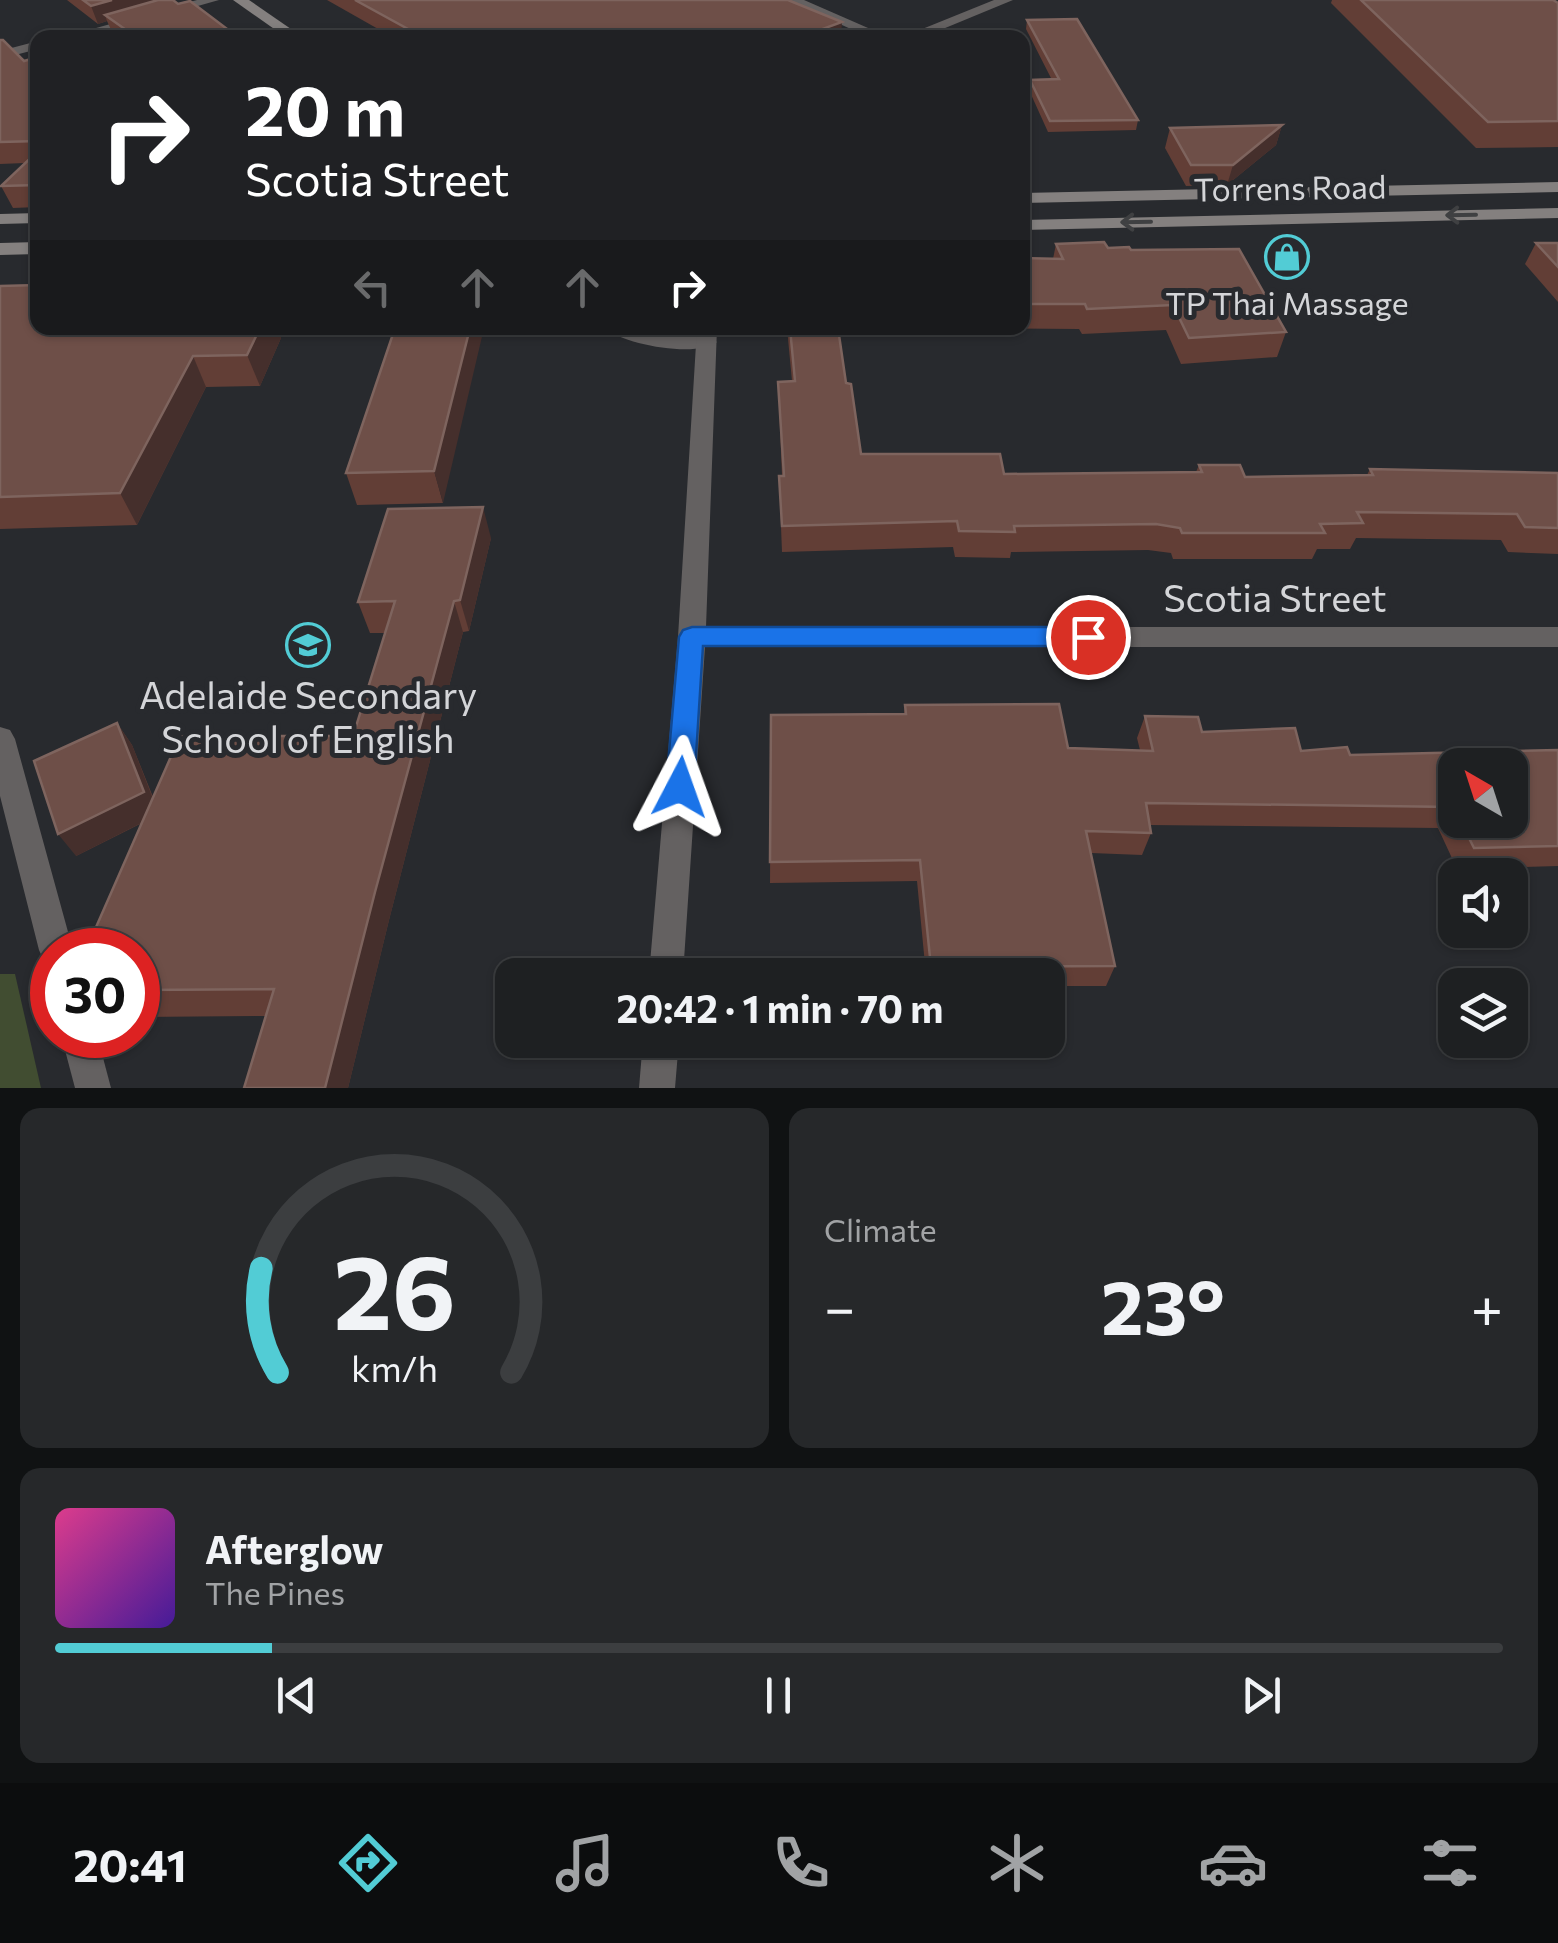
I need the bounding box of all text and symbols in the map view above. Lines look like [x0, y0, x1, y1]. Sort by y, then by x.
text: 20 m [245, 65, 405, 150]
icon: right [80, 70, 210, 200]
text: Scotia Street [245, 150, 510, 205]
street label: Torrens Road [1193, 165, 1387, 209]
one-way arrow [1445, 206, 1478, 224]
one-way arrow [1120, 212, 1152, 232]
shop icon: TP Thai Massage [1264, 234, 1310, 280]
icon: left [345, 260, 400, 315]
icon: ahead [450, 260, 505, 315]
icon: ahead [555, 260, 610, 315]
icon: right [660, 260, 715, 315]
place label: TP Thai Massage [1165, 282, 1409, 322]
street label: Scotia Street [1163, 573, 1387, 620]
pin [1046, 595, 1131, 680]
icon: arrive [1061, 610, 1116, 665]
school or university icon: Adelaide Secondary School of English [285, 622, 331, 668]
place label: Adelaide Secondary School of English [139, 670, 477, 761]
position arrow [628, 735, 732, 839]
north arrow [1438, 748, 1528, 838]
map controls [1438, 748, 1528, 1058]
button: sound [1438, 858, 1528, 948]
speed limit sign: 30 [30, 928, 160, 1058]
button: layers [1438, 968, 1528, 1058]
text: 20:42 · 1 min · 70 m [617, 984, 943, 1031]
text: Climate [824, 1209, 937, 1249]
text: 26 [333, 1224, 456, 1351]
text: 23° [1101, 1259, 1225, 1350]
text: − [824, 1272, 855, 1339]
text: + [1471, 1272, 1503, 1339]
text: km/h [351, 1346, 438, 1389]
text: Afterglow [205, 1525, 383, 1572]
text: The Pines [205, 1572, 345, 1612]
icon: previous [269, 1668, 324, 1723]
icon: pause [751, 1668, 806, 1723]
icon: next [1234, 1668, 1289, 1723]
icon: directions [333, 1828, 403, 1898]
icon: music [550, 1828, 620, 1898]
icon: phone [766, 1828, 836, 1898]
icon: climate [982, 1828, 1052, 1898]
icon: car [1198, 1828, 1268, 1898]
icon: filters [1415, 1828, 1485, 1898]
text: 20:41 [73, 1836, 187, 1891]

